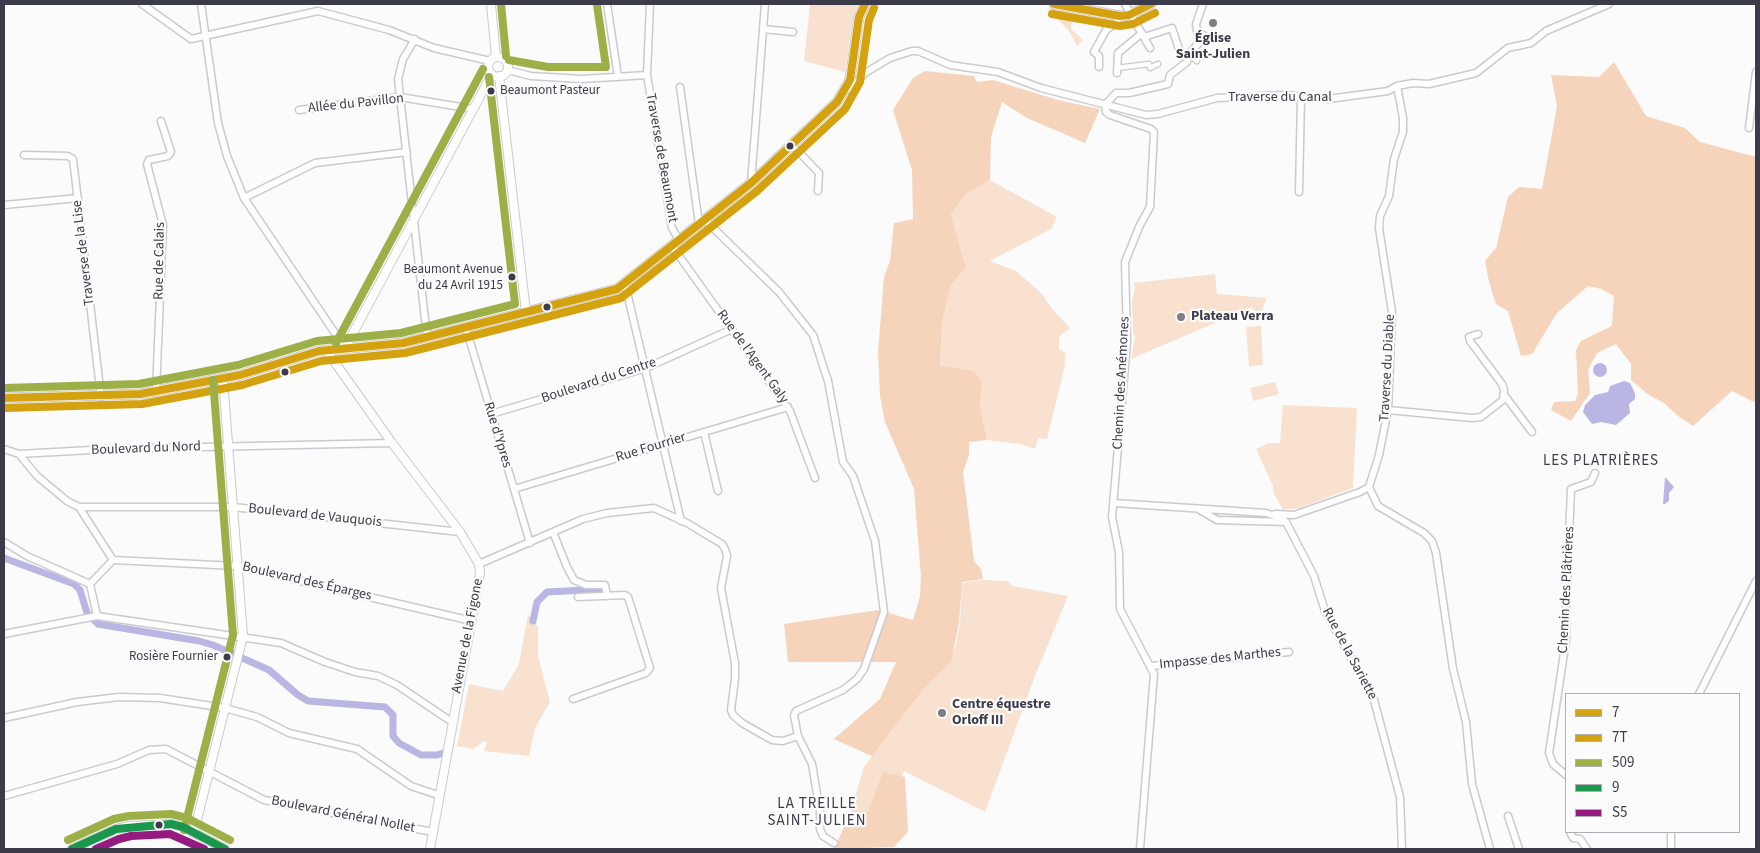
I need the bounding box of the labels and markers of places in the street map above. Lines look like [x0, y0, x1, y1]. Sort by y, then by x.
marker: Église Saint-Julien [1207, 17, 1219, 29]
place label: Église Saint-Julien [1176, 31, 1250, 64]
place label: Beaumont Pasteur [500, 83, 600, 99]
marker: Beaumont Pasteur [486, 86, 496, 96]
unlabelled marker [785, 141, 795, 151]
place label: Beaumont Avenue du 24 Avril 1915 [403, 262, 503, 293]
marker: Beaumont Avenue du 24 Avril 1915 [507, 272, 517, 282]
unlabelled marker [542, 302, 552, 312]
place label: Plateau Verra [1191, 309, 1274, 325]
marker: Plateau Verra [1175, 311, 1187, 323]
unlabelled marker [280, 367, 290, 377]
place label: Rosière Fournier [129, 649, 218, 665]
marker: Rosière Fournier [222, 652, 232, 662]
place label: Centre équestre Orloff III [952, 697, 1051, 730]
marker: Centre équestre Orloff III [936, 707, 948, 719]
unlabelled marker [154, 820, 164, 830]

